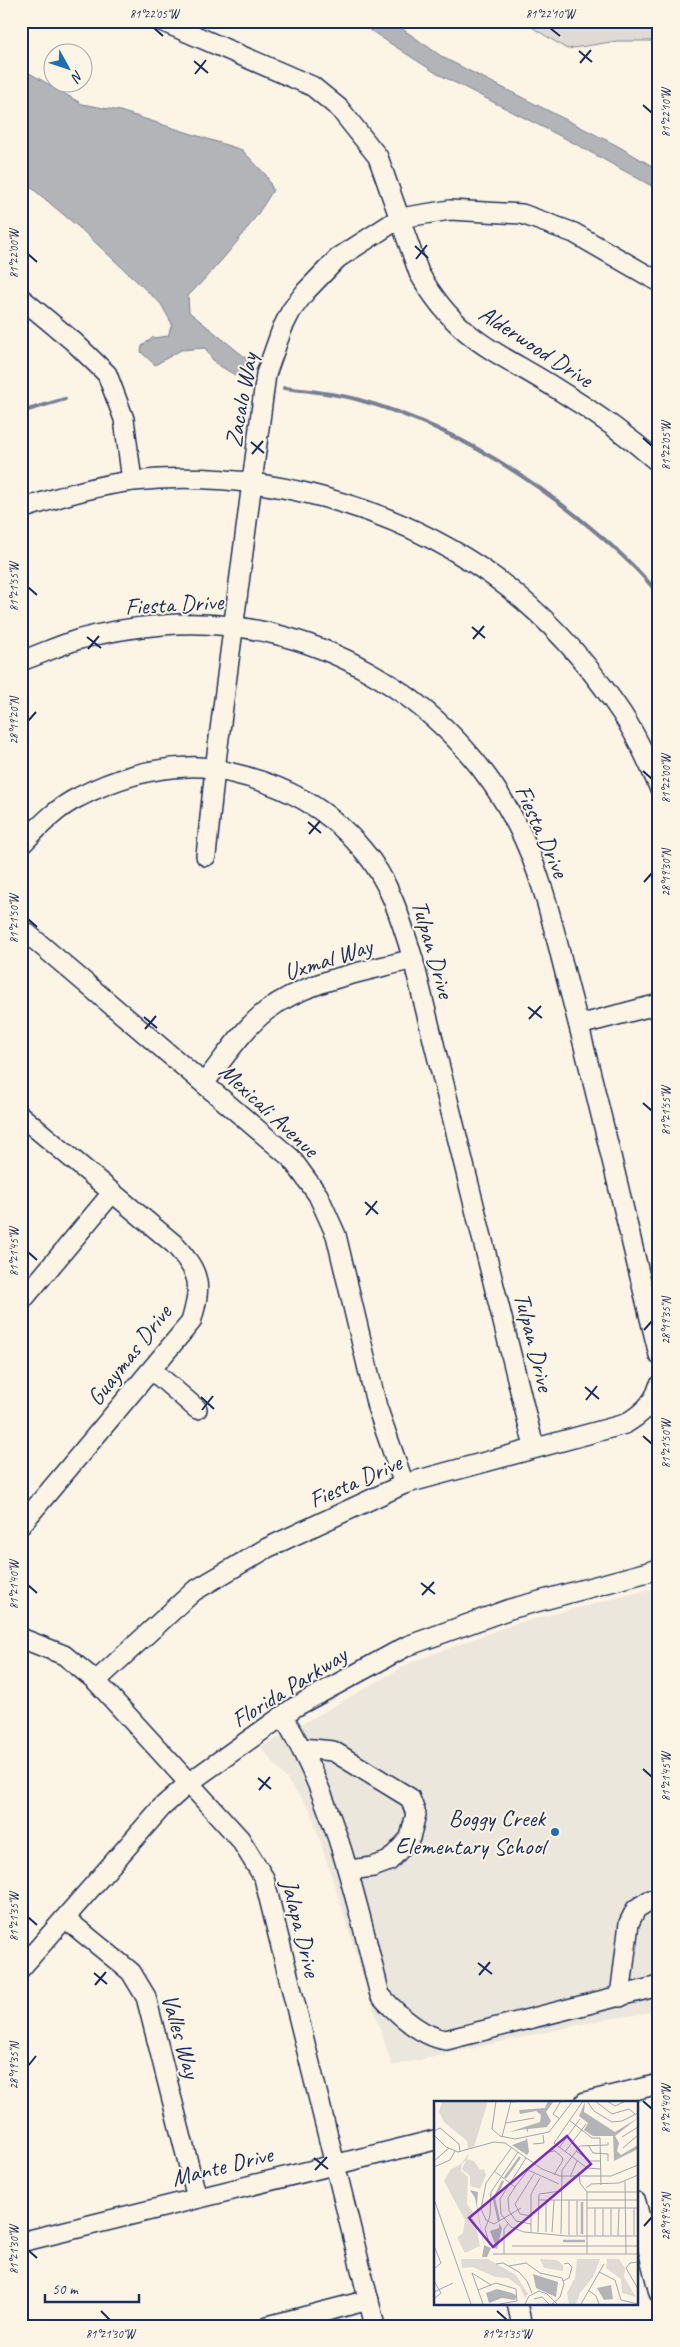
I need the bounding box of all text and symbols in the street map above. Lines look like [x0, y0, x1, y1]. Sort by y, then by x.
text: 81°22'05"W [130, 6, 181, 22]
text: 81°22'10"W [526, 6, 577, 22]
north arrow [42, 42, 92, 92]
text: N [67, 67, 87, 87]
text: 81°22'10"W [658, 86, 674, 137]
text: 81°22'00"W [6, 227, 22, 278]
street label: Alderwood Drive [474, 298, 600, 395]
street label: Zacalo Way [218, 349, 264, 449]
text: 81°22'05"W [658, 419, 674, 470]
text: 81°21'55"W [6, 560, 22, 611]
street label: Fiesta Drive [124, 586, 226, 622]
text: 28°19'20"N [6, 696, 22, 745]
text: 81°22'00"W [658, 752, 674, 803]
street label: Fiesta Drive [508, 780, 577, 884]
text: 28°19'30"N [658, 848, 674, 897]
text: 81°21'50"W [6, 892, 22, 943]
street label: Tulpan Drive [405, 897, 462, 1003]
street label: Uxmal Way [280, 930, 377, 987]
street label: Mexicali Avenue [213, 1056, 327, 1165]
text: 81°21'55"W [658, 1084, 674, 1135]
text: 81°21'45"W [6, 1225, 22, 1276]
street label: Tulpan Drive [507, 1290, 561, 1396]
text: 28°19'35"N [658, 1296, 674, 1345]
street label: Guaymas Drive [80, 1297, 179, 1412]
text: 81°21'50"W [658, 1417, 674, 1468]
street label: Fiesta Drive [304, 1446, 408, 1515]
text: 81°21'40"W [6, 1558, 22, 1609]
street label: Florida Parkway [226, 1639, 354, 1734]
text: 81°21'45"W [658, 1750, 674, 1801]
place label: Boggy Creek Elementary School [395, 1803, 549, 1861]
marker: Boggy Creek Elementary School [549, 1826, 561, 1838]
street label: Jalapa Drive [274, 1875, 328, 1982]
text: 81°21'35"W [6, 1890, 22, 1941]
street label: Valles Way [155, 1990, 208, 2083]
text: 28°19'35"N [6, 2041, 22, 2090]
text: 81°21'40"W [658, 2082, 674, 2133]
inset map [434, 2101, 638, 2304]
street label: Mante Drive [168, 2138, 278, 2193]
text: 28°19'45"N [658, 2192, 674, 2241]
text: 81°21'30"W [6, 2223, 22, 2274]
scale bar [45, 2272, 139, 2304]
text: 50 m [52, 2280, 79, 2299]
text: 81°21'30"W [86, 2326, 137, 2342]
text: 81°21'35"W [483, 2326, 534, 2342]

